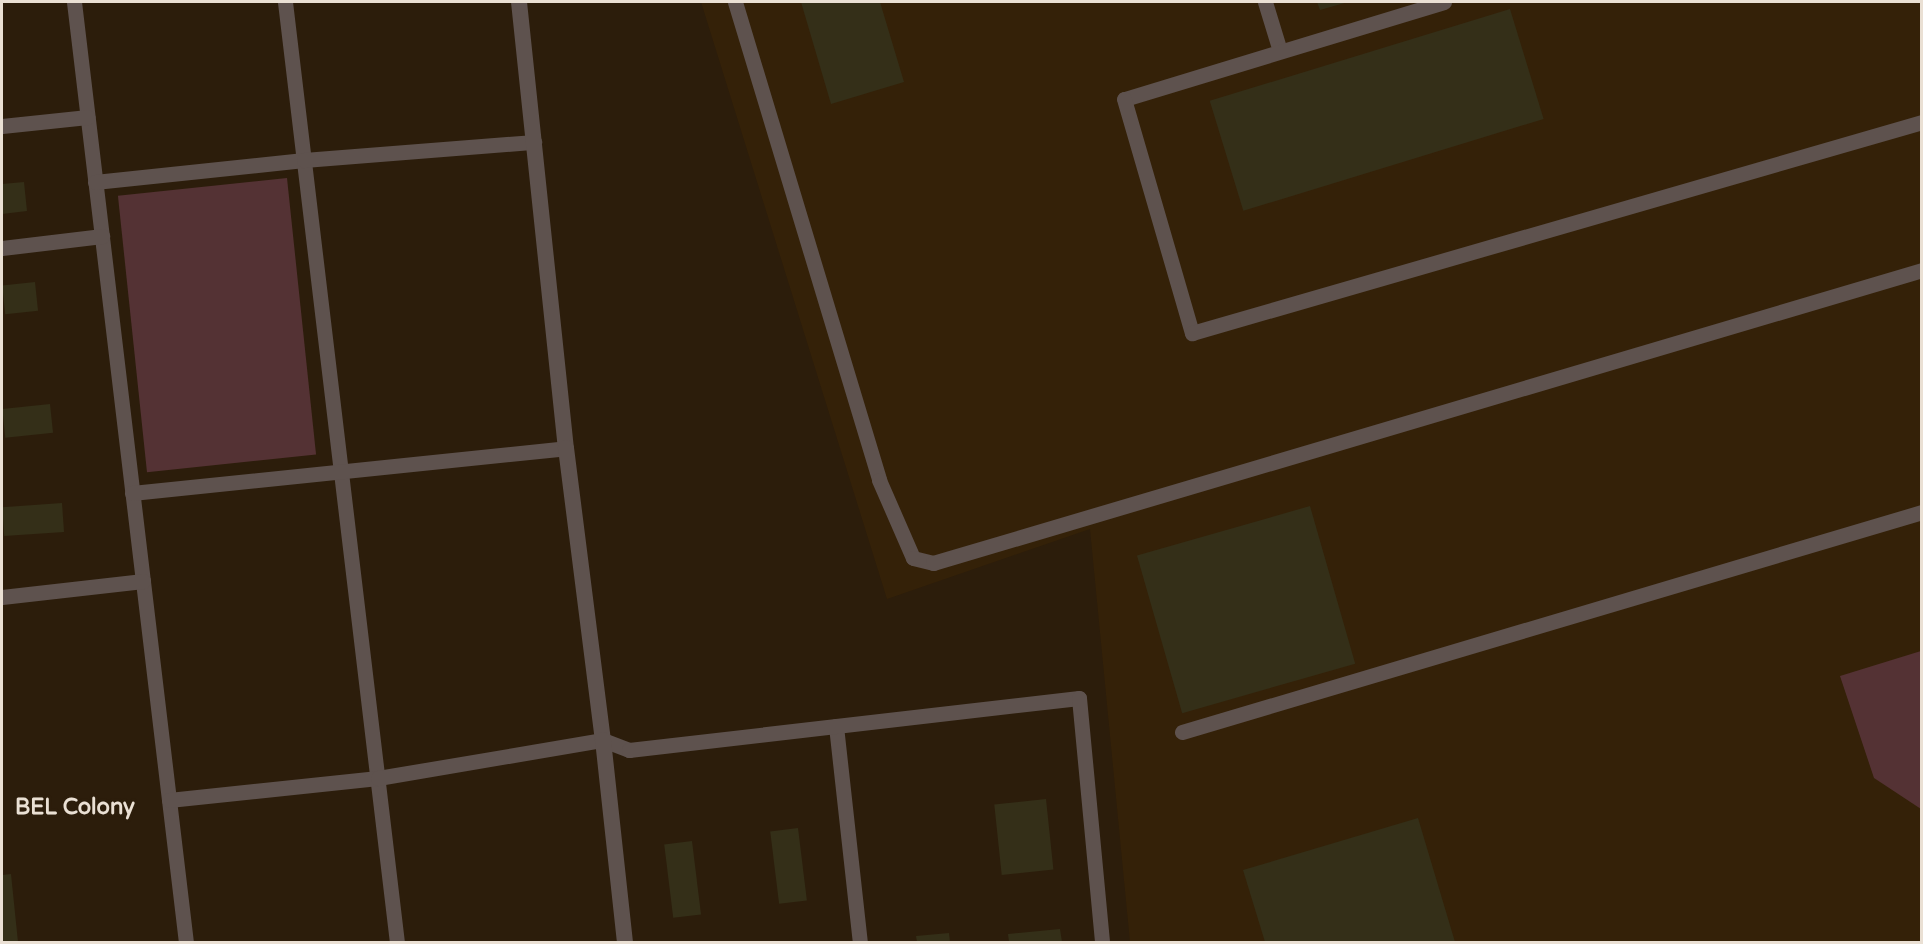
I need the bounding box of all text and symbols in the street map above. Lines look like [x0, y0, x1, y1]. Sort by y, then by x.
district label: BEL Colony [15, 795, 135, 821]

